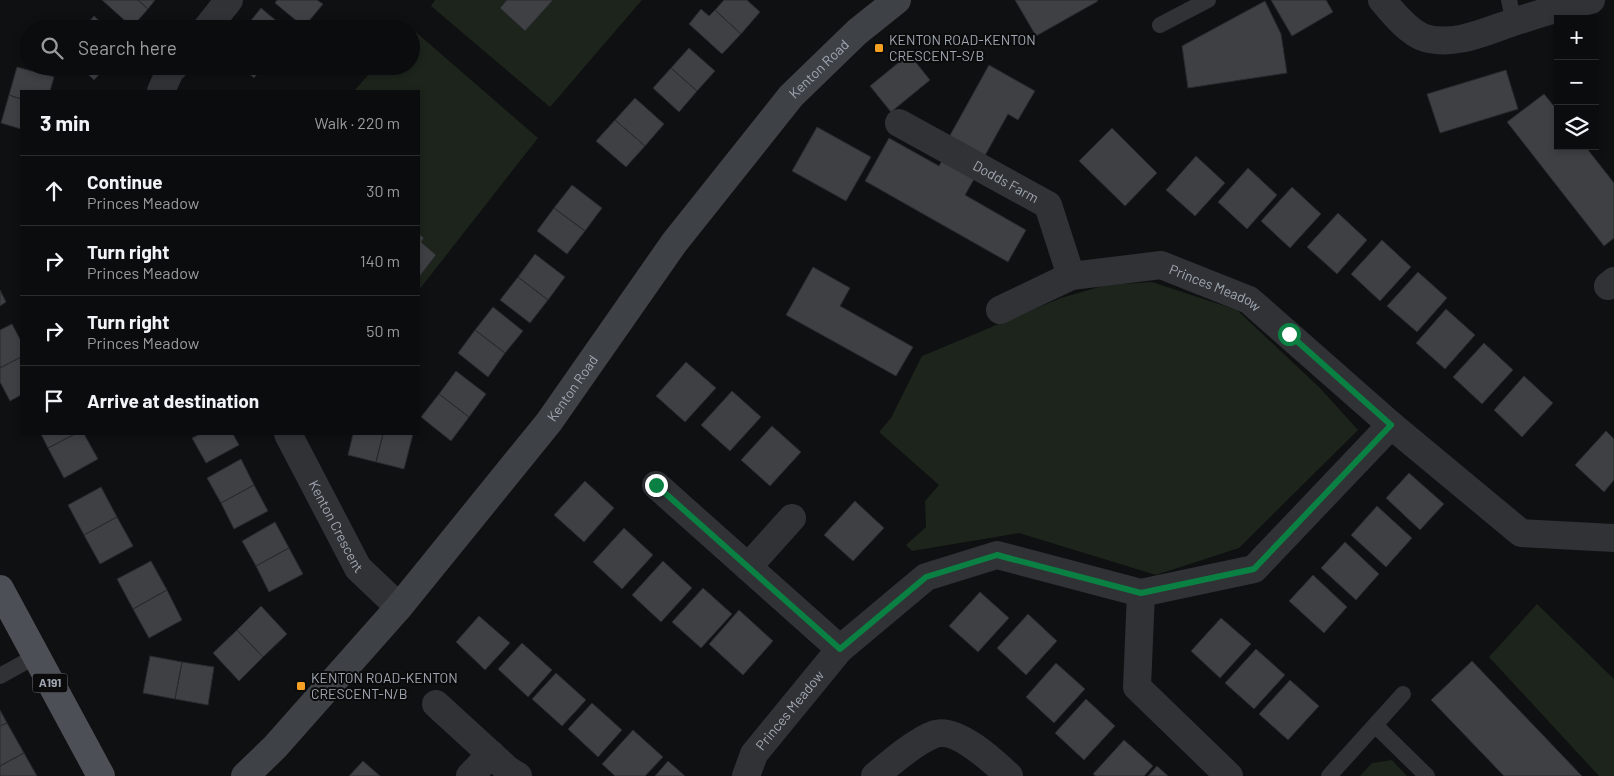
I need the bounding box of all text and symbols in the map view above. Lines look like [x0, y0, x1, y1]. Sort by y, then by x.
map controls [1554, 15, 1599, 150]
button: + [1554, 15, 1599, 60]
search box [20, 20, 420, 75]
place label: KENTON ROAD-KENTON CRESCENT-S/B [889, 31, 1036, 64]
icon: search [38, 34, 66, 62]
text: Search here [78, 36, 177, 59]
street label: Kenton Road [785, 36, 852, 102]
marker: KENTON ROAD-KENTON CRESCENT-S/B [873, 42, 885, 54]
button: − [1554, 60, 1599, 105]
button: layers [1554, 105, 1599, 150]
text: 3 min [40, 110, 90, 135]
text: Walk · 220 m [314, 113, 400, 132]
street label: Dodds Farm [970, 156, 1042, 206]
text: Continue [87, 170, 163, 193]
icon: ahead [40, 177, 68, 205]
text: 30 m [366, 181, 400, 200]
text: Princes Meadow [87, 193, 199, 212]
text: Turn right [87, 240, 169, 263]
icon: right [40, 247, 68, 275]
text: 140 m [360, 251, 400, 270]
street label: Princes Meadow [1167, 260, 1265, 315]
text: Princes Meadow [87, 263, 199, 282]
text: Turn right [87, 310, 169, 333]
icon: right [40, 317, 68, 345]
text: 50 m [366, 321, 400, 340]
route start [1278, 323, 1301, 346]
text: Princes Meadow [87, 333, 199, 352]
street label: Kenton Road [543, 351, 601, 425]
icon: arrive [40, 387, 68, 415]
text: Arrive at destination [87, 389, 259, 412]
route end [645, 474, 668, 497]
street label: Kenton Crescent [306, 477, 367, 576]
street label: Princes Meadow [752, 667, 827, 753]
place label: KENTON ROAD-KENTON CRESCENT-N/B [311, 669, 458, 702]
road number: A191 [32, 674, 68, 692]
marker: KENTON ROAD-KENTON CRESCENT-N/B [295, 680, 307, 692]

